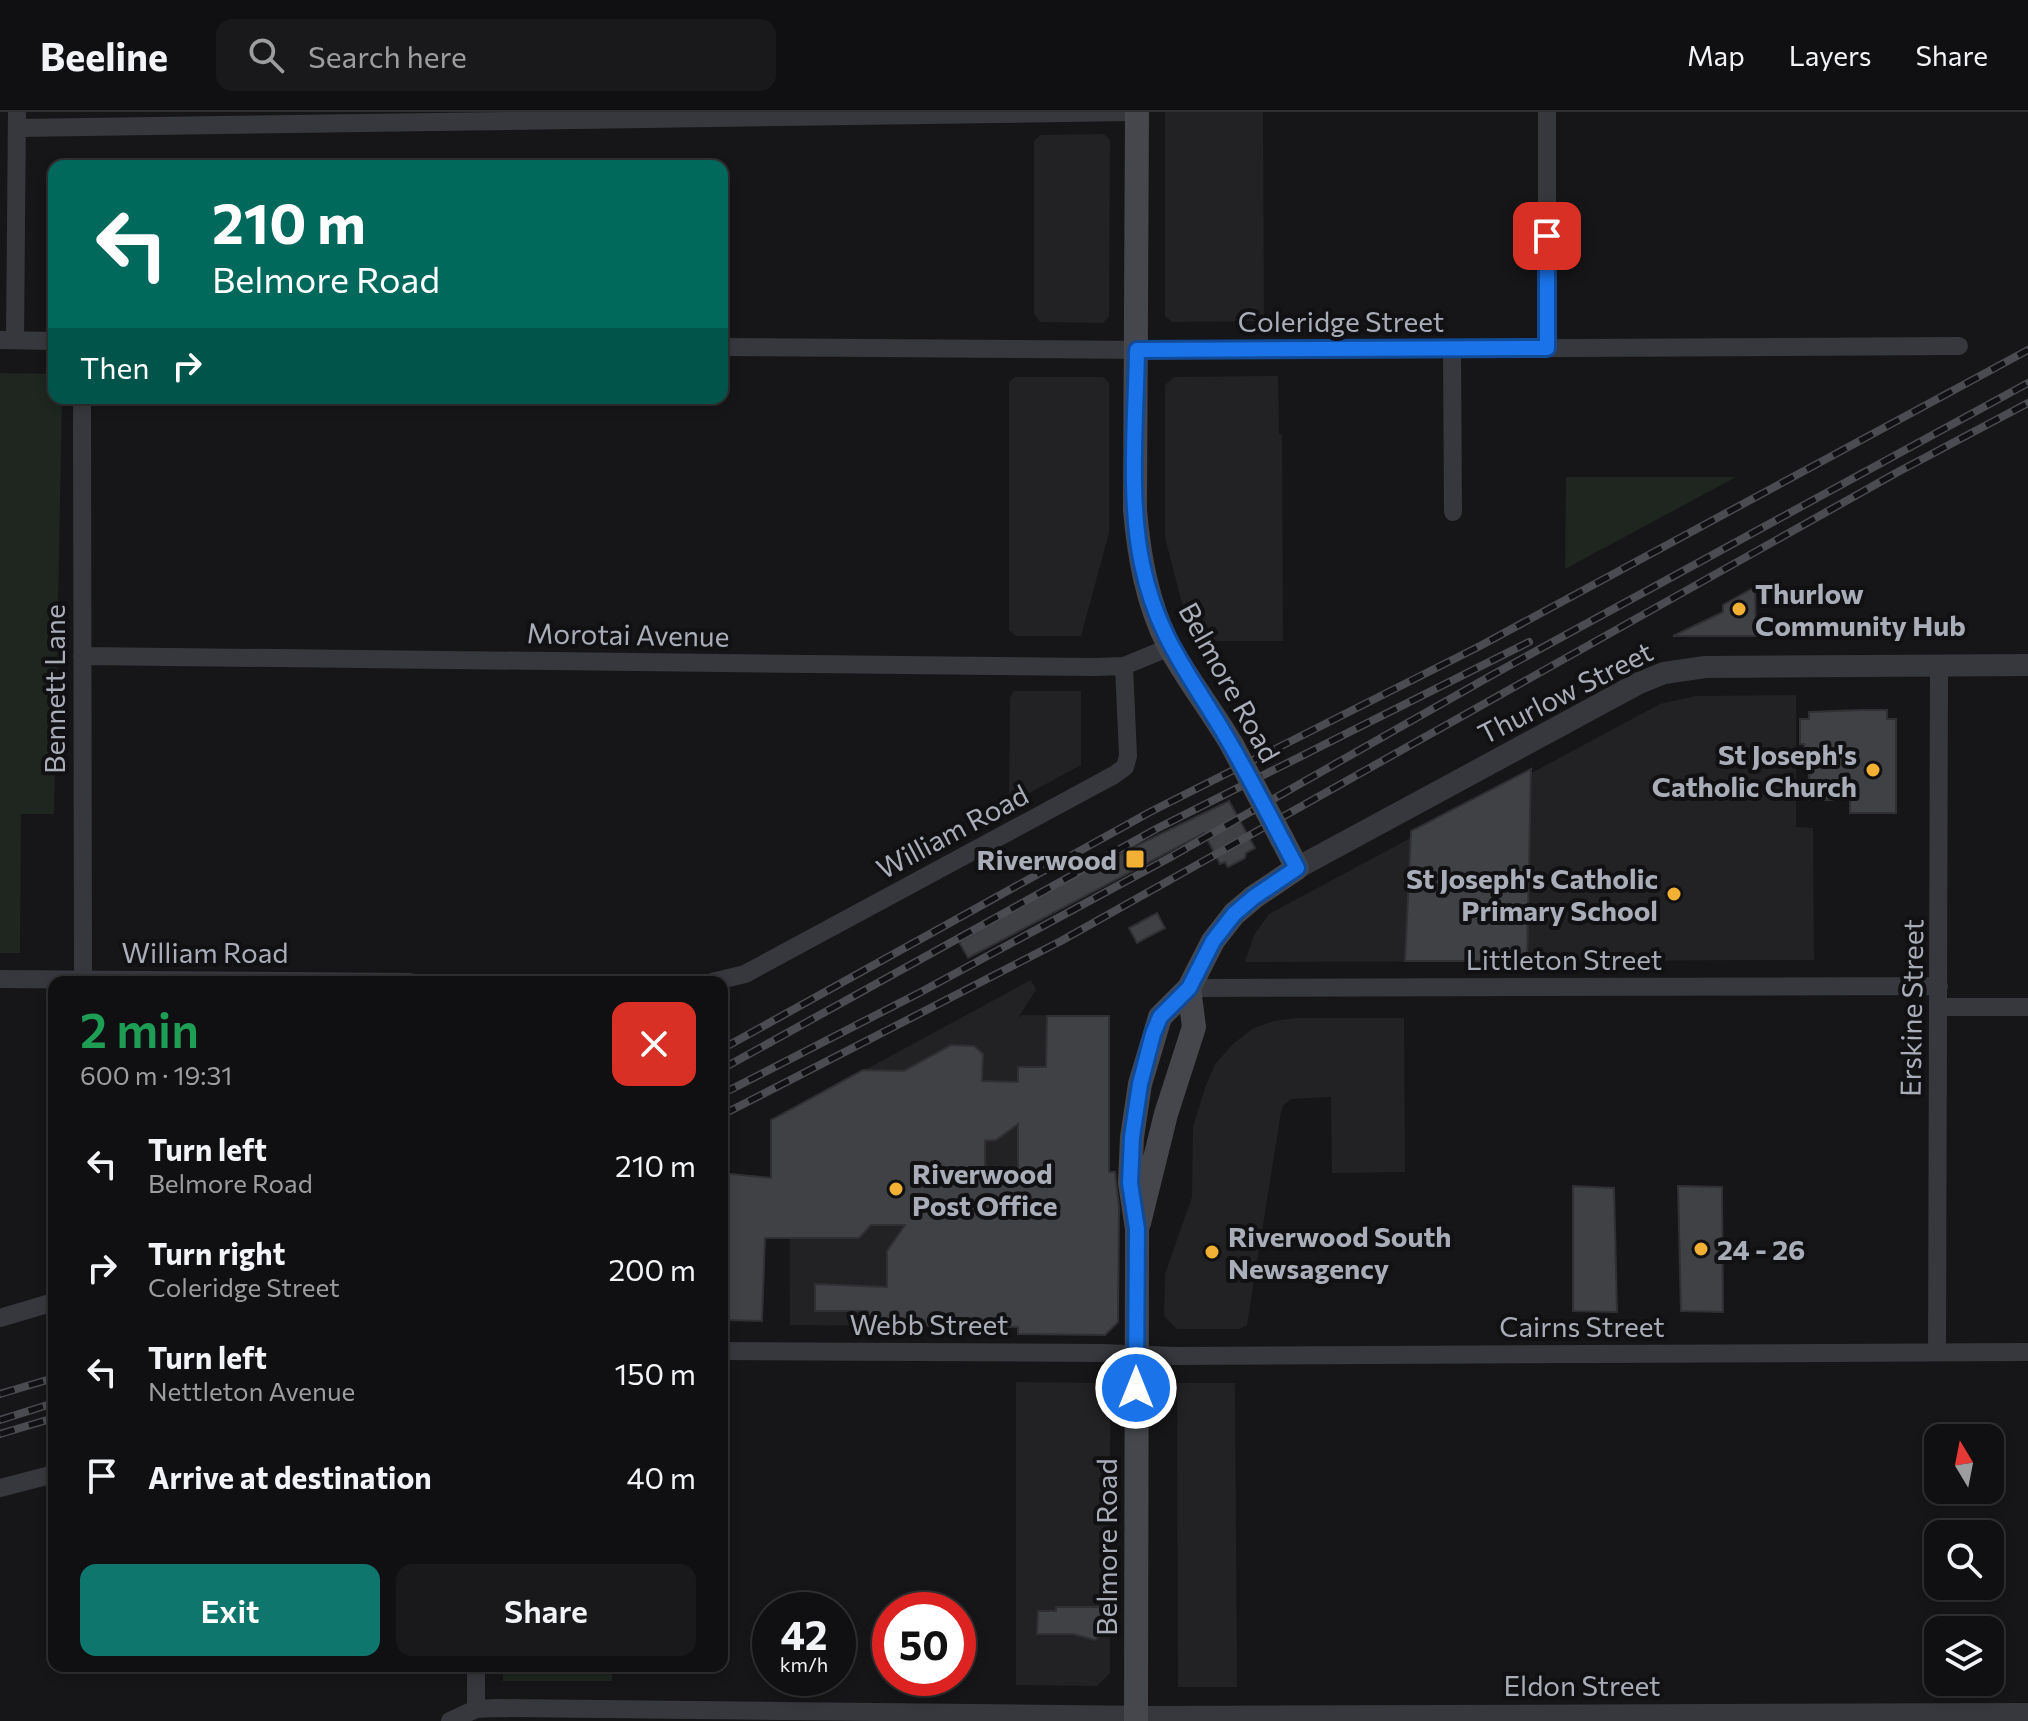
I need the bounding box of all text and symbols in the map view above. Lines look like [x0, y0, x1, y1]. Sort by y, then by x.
search box [216, 19, 776, 91]
text: Beeline [40, 32, 168, 79]
icon: search [244, 33, 288, 77]
text: Search here [308, 37, 467, 74]
text: Map [1687, 38, 1745, 72]
text: Layers [1789, 38, 1871, 72]
text: Share [1915, 38, 1988, 72]
text: 210 m [212, 187, 366, 256]
icon: left [80, 192, 184, 296]
pin [1513, 202, 1581, 270]
icon: arrive [1525, 214, 1569, 258]
text: Belmore Road [212, 256, 440, 300]
street label: Coleridge Street [1238, 304, 1444, 338]
icon: right [165, 344, 209, 388]
text: Then [80, 348, 149, 385]
place label: Thurlow Community Hub [1755, 576, 1966, 642]
street label: Belmore Road [1172, 596, 1288, 768]
marker: Thurlow Community Hub [1730, 600, 1748, 618]
street label: Bennett Lane [37, 604, 71, 774]
street label: Morotai Avenue [526, 615, 730, 653]
street label: Thurlow Street [1472, 633, 1658, 751]
place label: St Joseph's Catholic Church [1652, 737, 1857, 803]
marker: St Joseph's Catholic Church [1864, 761, 1882, 779]
street label: William Road [870, 777, 1034, 885]
place label: Riverwood [976, 842, 1117, 876]
marker: Riverwood [1124, 848, 1146, 870]
place label: St Joseph's Catholic Primary School [1406, 861, 1658, 927]
marker: St Joseph's Catholic Primary School [1665, 885, 1683, 903]
street label: Erskine Street [1892, 919, 1930, 1097]
street label: William Road [122, 935, 289, 969]
street label: Littleton Street [1466, 942, 1662, 976]
text: 2 min [80, 999, 199, 1058]
button: close [612, 1002, 696, 1086]
text: 600 m · 19:31 [80, 1059, 232, 1090]
text: Turn left [148, 1130, 267, 1167]
icon: left [80, 1142, 124, 1186]
text: 210 m [615, 1146, 696, 1183]
place label: Riverwood Post Office [912, 1156, 1057, 1222]
text: Belmore Road [148, 1167, 313, 1198]
marker: Riverwood Post Office [887, 1180, 905, 1198]
place label: Riverwood South Newsagency [1228, 1219, 1451, 1285]
place label: 24 - 26 [1717, 1232, 1805, 1266]
text: Turn right [148, 1234, 285, 1271]
marker: 24 - 26 [1692, 1240, 1710, 1258]
marker: Riverwood South Newsagency [1203, 1243, 1221, 1261]
icon: right [80, 1246, 124, 1290]
text: 200 m [608, 1250, 696, 1287]
text: Coleridge Street [148, 1271, 340, 1302]
street label: Webb Street [850, 1307, 1009, 1341]
street label: Cairns Street [1499, 1309, 1665, 1343]
text: Turn left [148, 1338, 267, 1375]
position arrow [1094, 1346, 1178, 1430]
icon: left [80, 1350, 124, 1394]
text: 150 m [614, 1354, 696, 1391]
text: Nettleton Avenue [148, 1375, 355, 1406]
north arrow [1924, 1424, 2004, 1504]
map controls [1924, 1424, 2004, 1696]
icon: arrive [80, 1454, 124, 1498]
text: Arrive at destination [148, 1458, 432, 1495]
text: 40 m [627, 1458, 696, 1495]
street label: Belmore Road [1089, 1458, 1123, 1636]
button: search [1924, 1520, 2004, 1600]
button: Exit [80, 1564, 380, 1656]
button: Share [396, 1564, 696, 1656]
speed limit sign: 50 [872, 1592, 976, 1696]
text: 42 [781, 1609, 828, 1658]
button: layers [1924, 1616, 2004, 1696]
text: km/h [780, 1652, 828, 1676]
street label: Eldon Street [1503, 1668, 1661, 1702]

